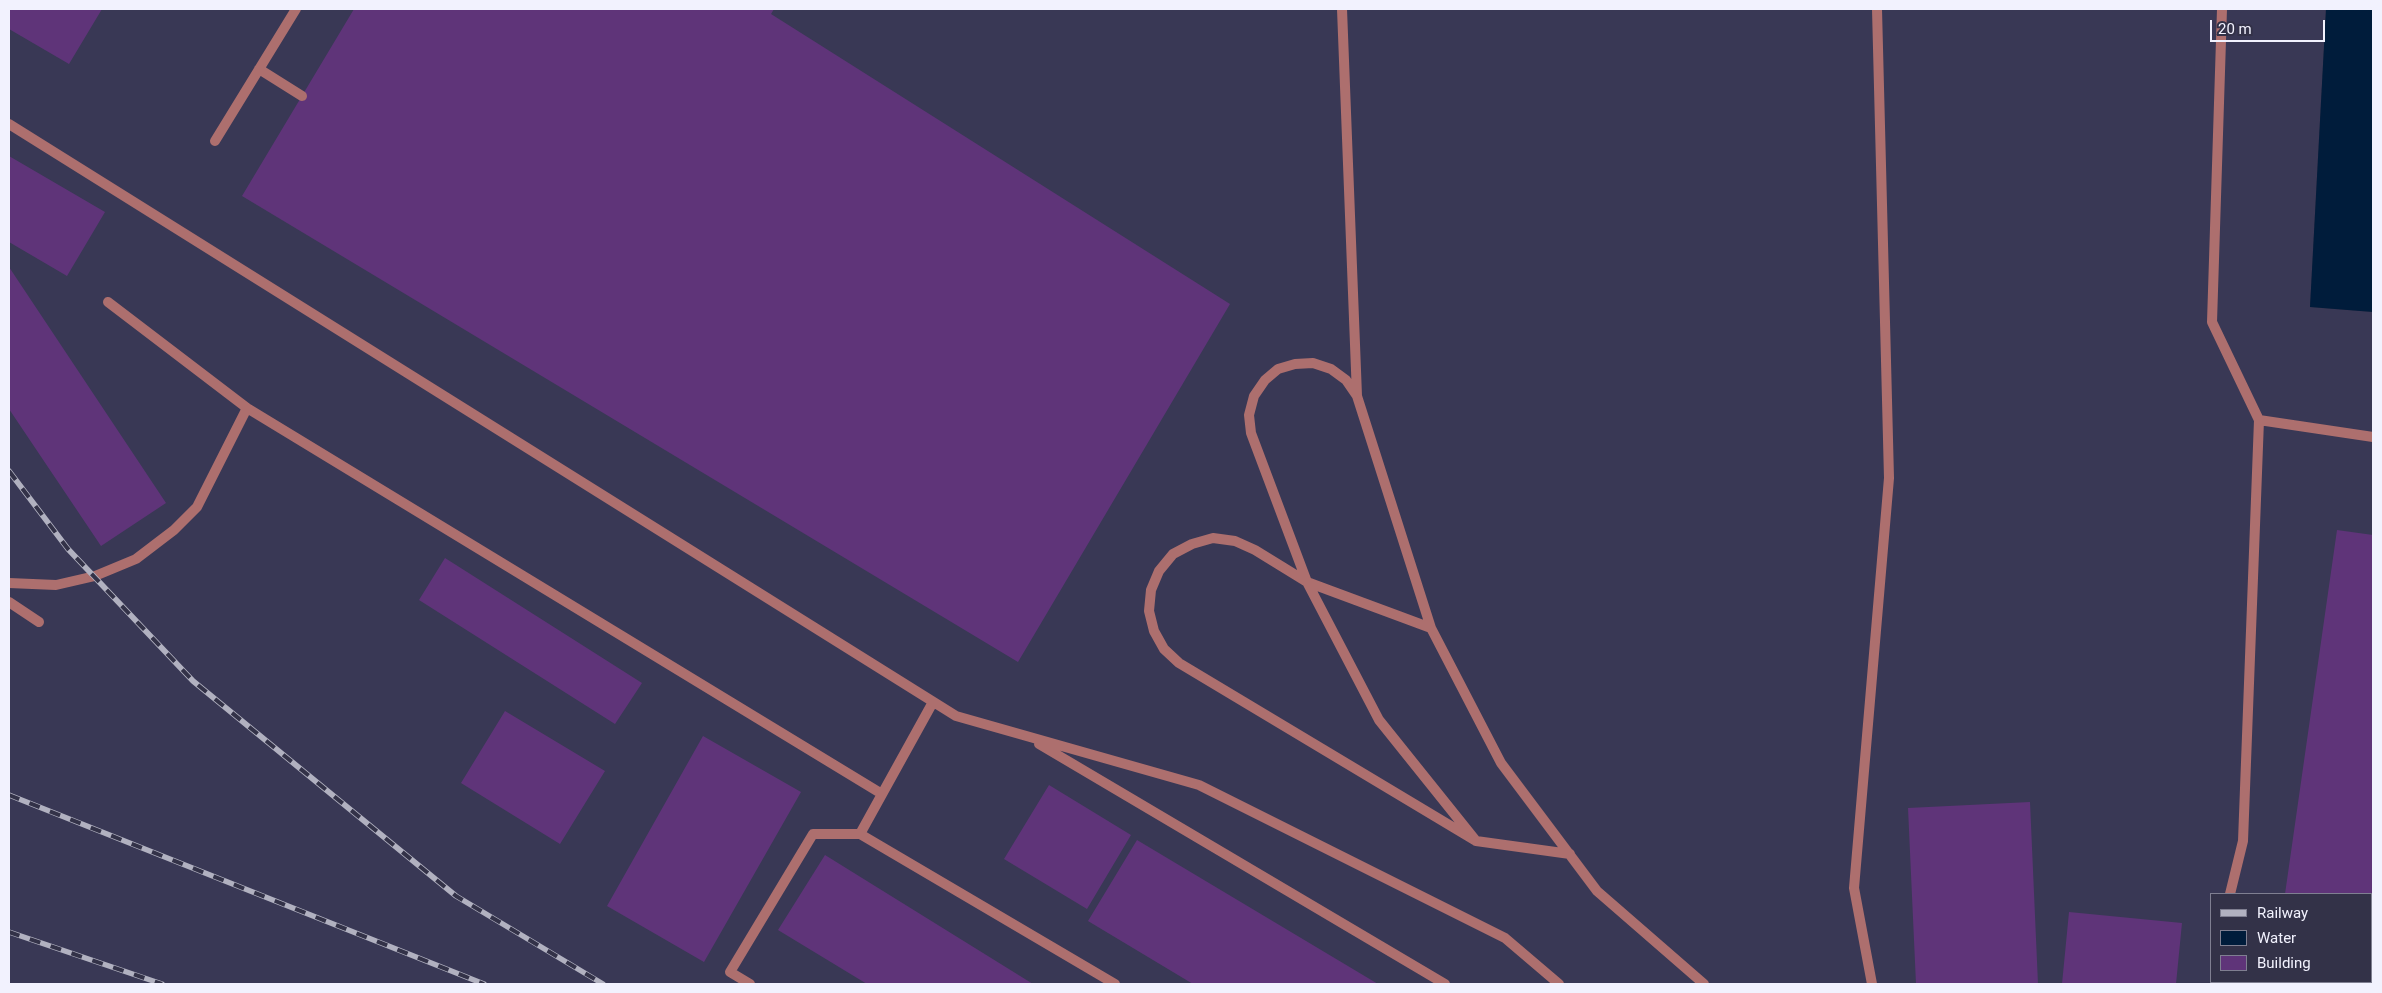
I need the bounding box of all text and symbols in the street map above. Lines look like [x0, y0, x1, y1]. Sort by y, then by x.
scale bar [2212, 10, 2327, 42]
text: 20 m [2218, 20, 2252, 38]
legend [2210, 893, 2372, 983]
text: Railway [2257, 904, 2308, 922]
text: Water [2257, 929, 2296, 947]
text: Building [2257, 954, 2311, 972]

